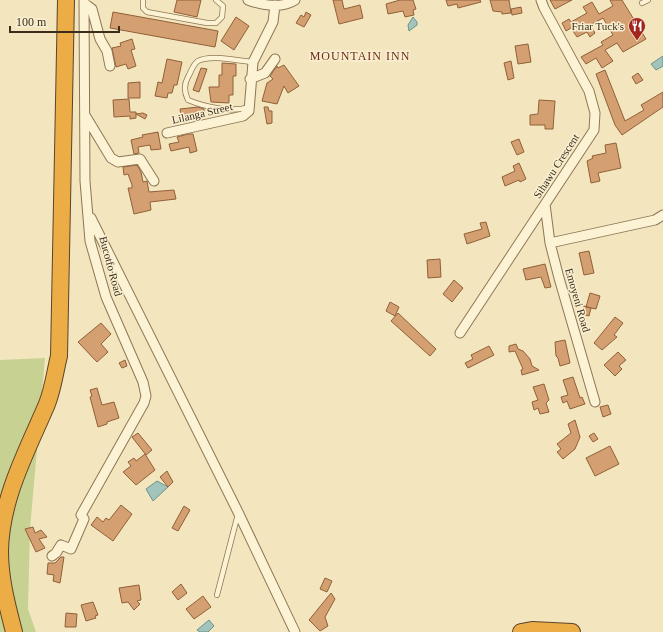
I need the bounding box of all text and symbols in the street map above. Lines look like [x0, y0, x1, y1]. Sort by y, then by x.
scale bar [10, 8, 119, 34]
text: 100 m [16, 15, 47, 29]
restaurant icon: Friar Tuck's [627, 16, 647, 41]
place label: Friar Tuck's [572, 20, 624, 32]
district label: MOUNTAIN INN [310, 49, 410, 63]
street label: Lilanga Street [170, 100, 234, 126]
street label: Sihawu Crescent [531, 132, 581, 200]
street label: Bucotfo Road [97, 235, 125, 298]
street label: Emoyeni Road [563, 267, 593, 334]

